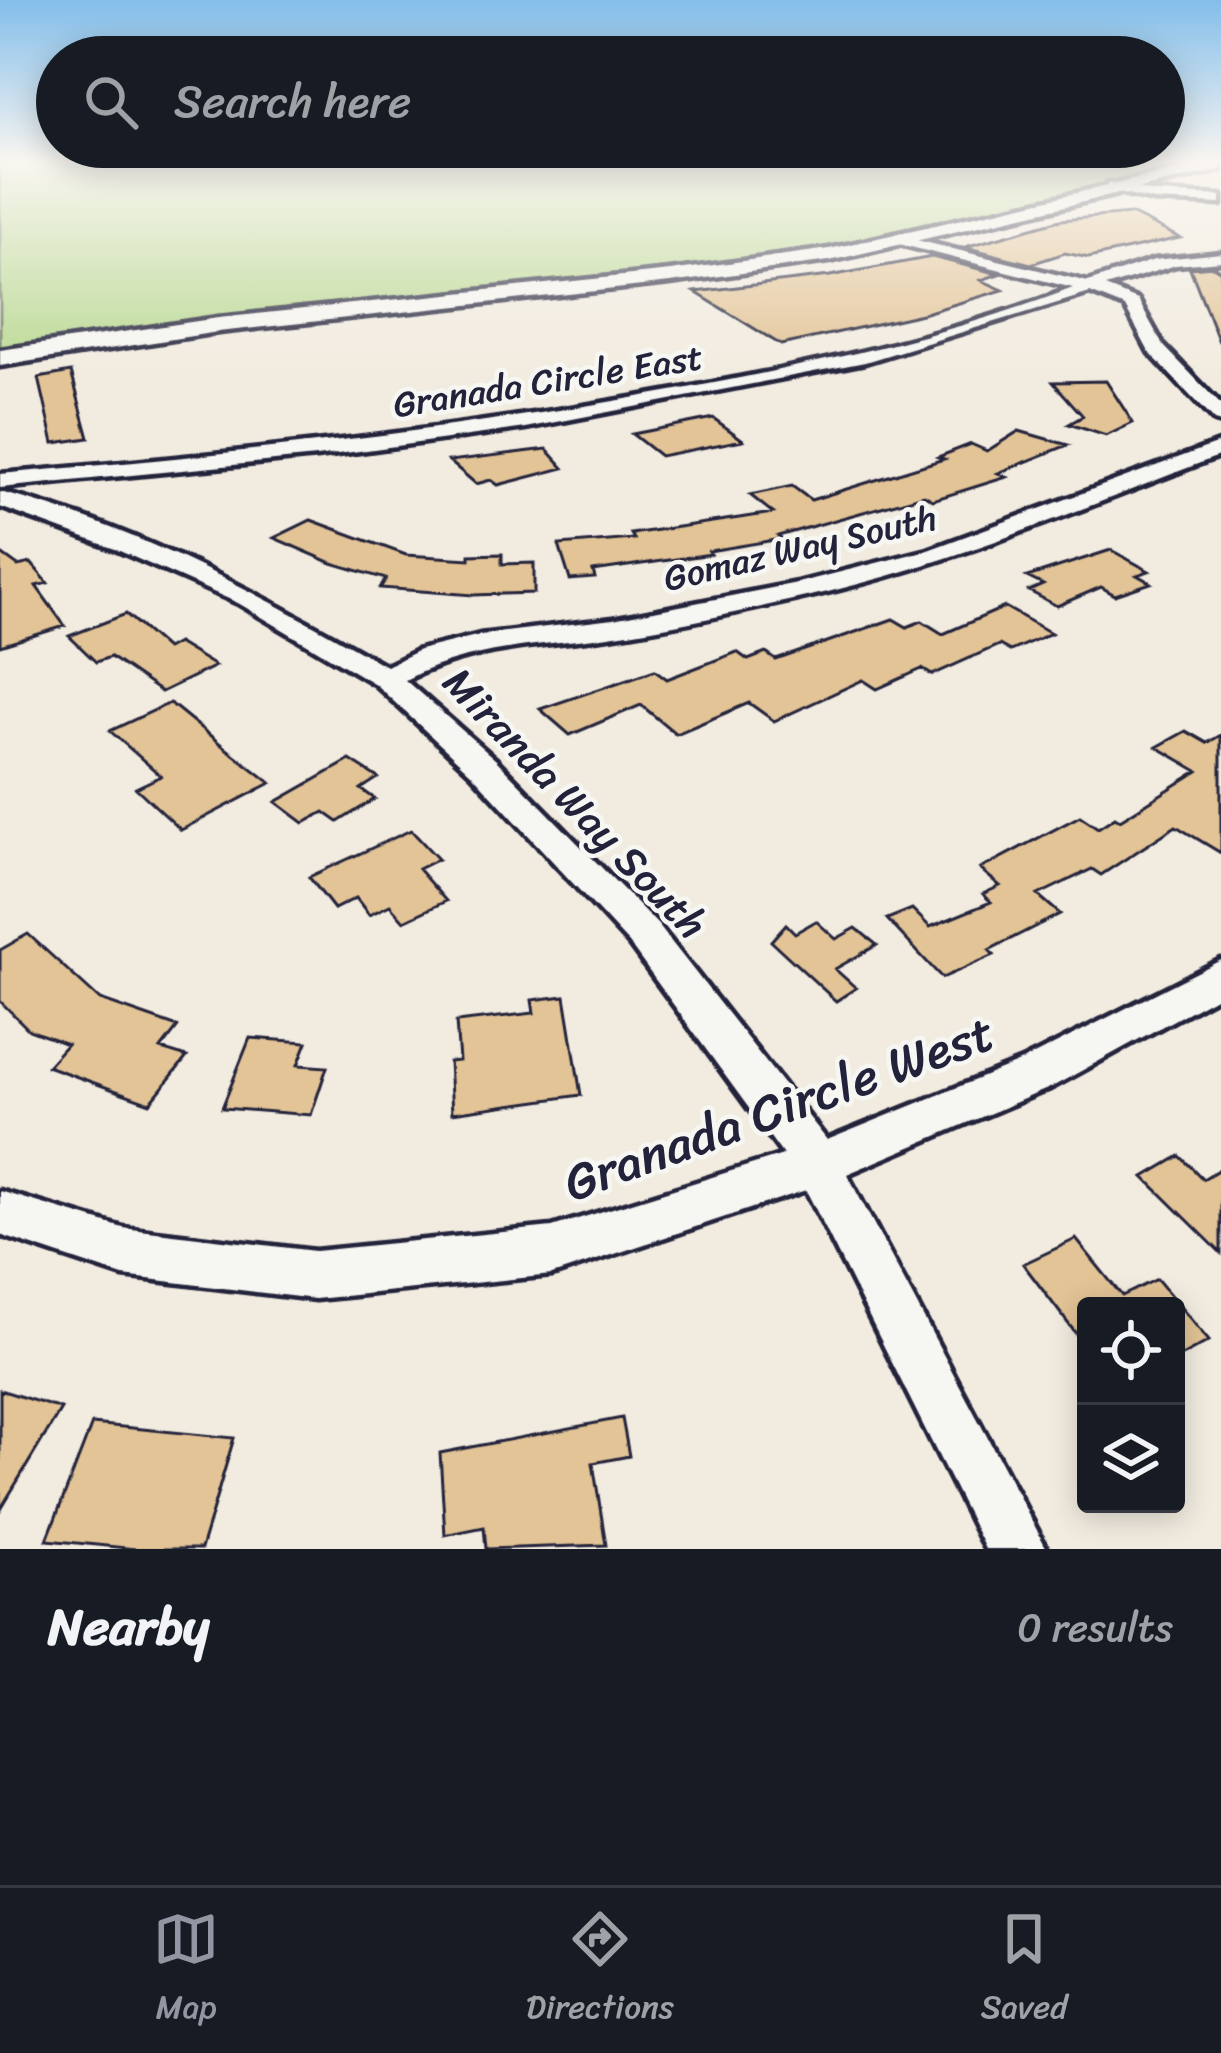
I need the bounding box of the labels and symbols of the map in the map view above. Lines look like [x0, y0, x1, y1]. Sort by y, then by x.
street label: Granada Circle East [389, 325, 707, 437]
street label: Gomaz Way South [657, 486, 943, 610]
street label: Miranda Way South [424, 649, 726, 957]
street label: Granada Circle West [551, 988, 1007, 1228]

